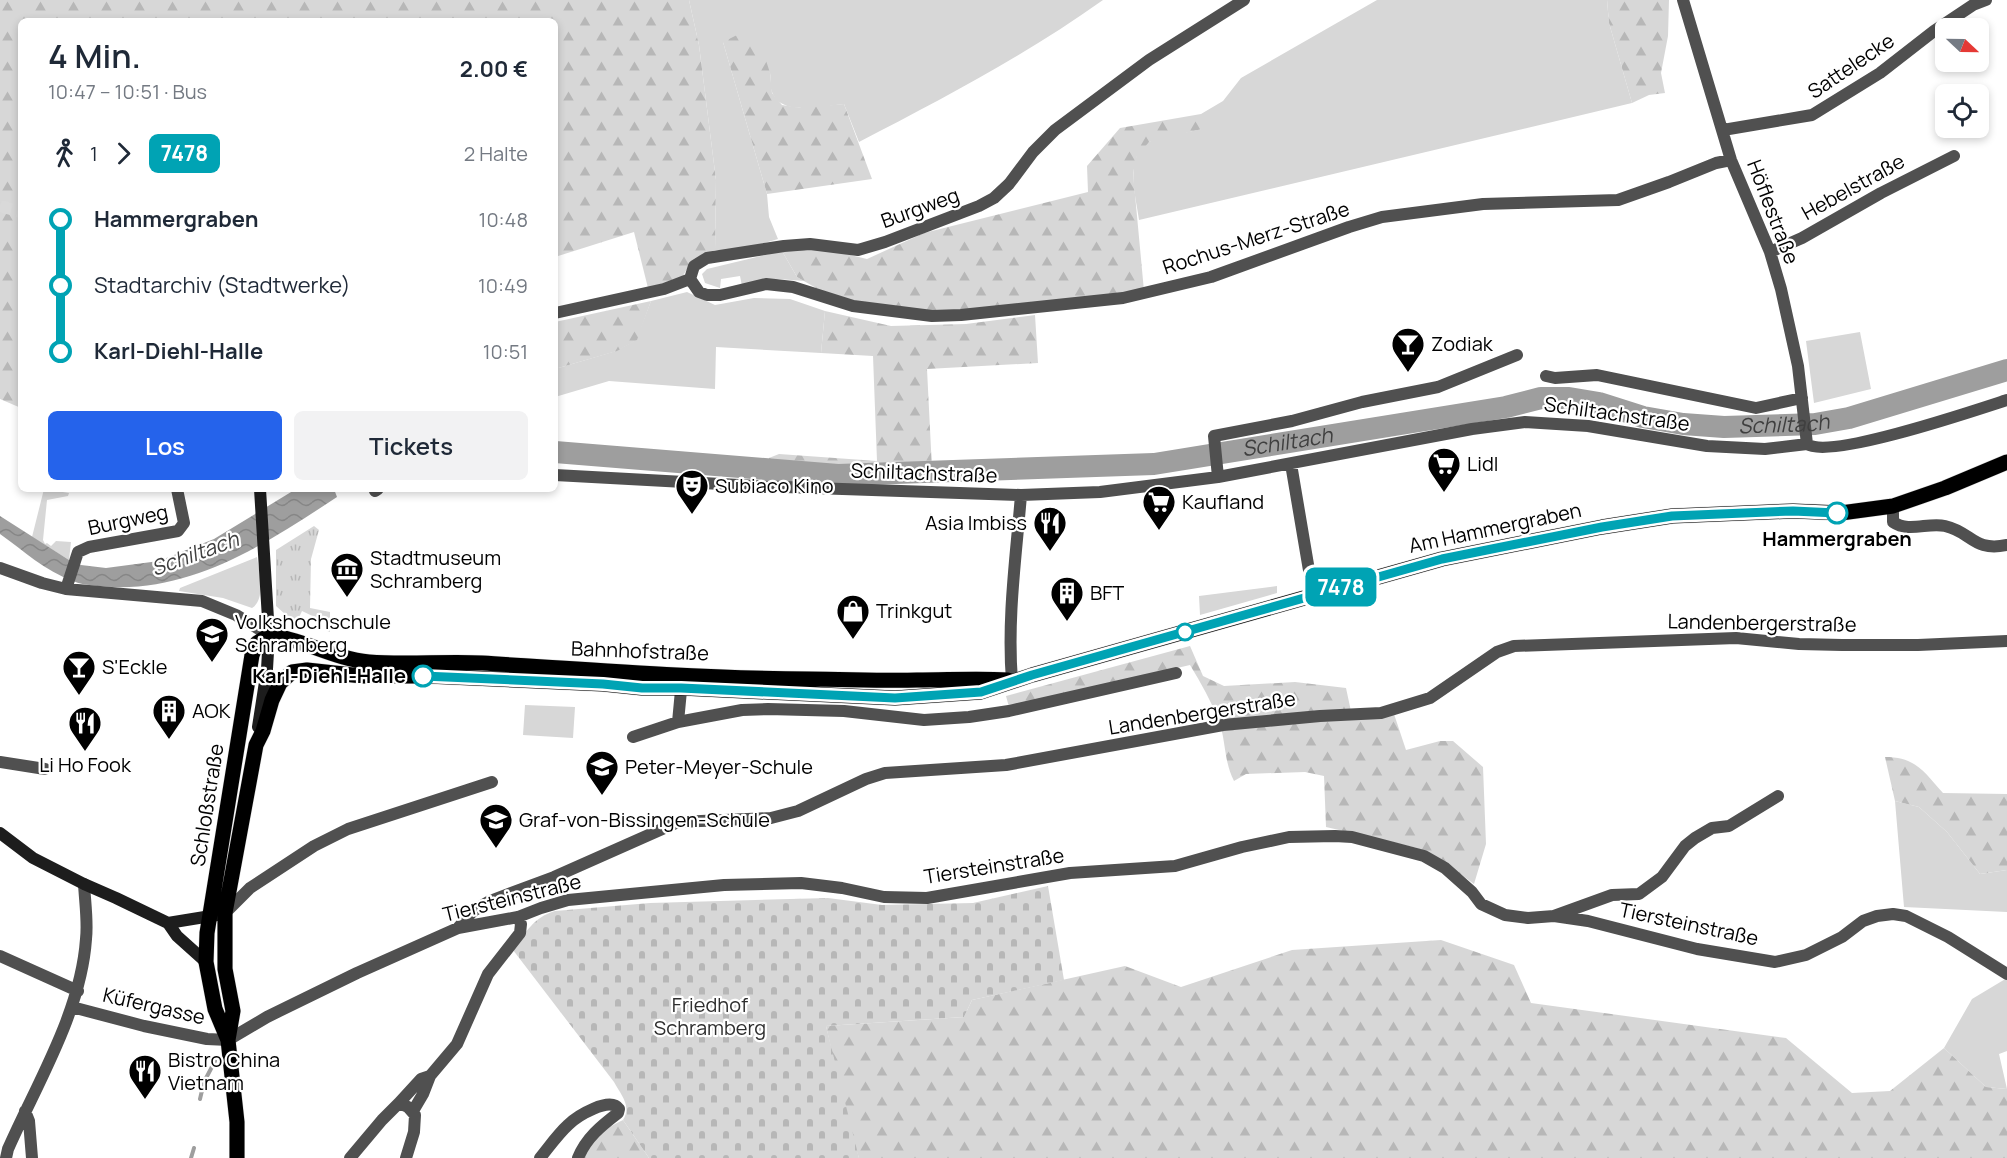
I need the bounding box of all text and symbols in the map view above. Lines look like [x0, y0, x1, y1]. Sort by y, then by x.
north arrow [1935, 18, 1989, 72]
map controls [1935, 18, 1989, 138]
street label: Sattelecke [1802, 27, 1899, 104]
text: 4 Min. [48, 33, 141, 78]
text: 2.00 € [460, 54, 528, 84]
text: 10:47 – 10:51 · Bus [48, 78, 207, 105]
button: locate [1935, 84, 1989, 138]
icon: walk [48, 137, 81, 170]
icon: forward [107, 137, 140, 170]
text: 7478 [161, 139, 208, 167]
text: 1 [90, 140, 98, 167]
text: 2 Halte [464, 140, 528, 167]
street label: Hebelstraße [1797, 147, 1909, 226]
street label: Höflestraße [1741, 156, 1806, 268]
street label: Burgweg [877, 181, 963, 234]
street label: Rochus-Merz-Straße [1159, 195, 1353, 280]
text: Hammergraben [94, 204, 258, 234]
text: 10:48 [479, 206, 528, 233]
text: Stadtarchiv (Stadtwerke) [94, 270, 351, 300]
text: 10:49 [478, 272, 528, 299]
bar icon: Zodiak [1390, 326, 1426, 373]
place label: Zodiak [1431, 330, 1494, 357]
text: Karl-Diehl-Halle [94, 336, 263, 366]
text: 10:51 [483, 338, 528, 365]
street label: Schiltachstraße [1543, 390, 1692, 437]
water label: Schiltach [1738, 406, 1833, 440]
button: Los [48, 411, 282, 480]
button: Tickets [294, 411, 528, 480]
water label: Schiltach [1240, 420, 1336, 463]
supermarket icon: Lidl [1426, 446, 1462, 493]
place label: Lidl [1467, 450, 1498, 477]
street label: Schiltachstraße [850, 456, 998, 489]
theatre icon: Subiaco Kino [674, 468, 710, 515]
place label: Subiaco Kino [715, 472, 834, 499]
supermarket icon: Kaufland [1141, 484, 1177, 531]
place label: Kaufland [1182, 488, 1264, 515]
street label: Am Hammergraben [1406, 496, 1584, 559]
street label: Burgweg [85, 498, 170, 541]
marker: Hammergraben [1826, 502, 1848, 524]
restaurant icon: Asia Imbiss [1032, 505, 1068, 552]
place label: Asia Imbiss [925, 509, 1027, 536]
water label: Schiltach [147, 524, 244, 582]
place label: Hammergraben [1762, 525, 1912, 552]
place label: Stadtmuseum Schramberg [370, 544, 501, 594]
museum icon: Stadtmuseum Schramberg [329, 551, 365, 598]
line badge: 7478 [1299, 568, 1383, 606]
text: 7478 [1317, 573, 1365, 601]
building icon: BFT [1049, 575, 1085, 622]
place label: BFT [1090, 579, 1124, 606]
shop icon: Trinkgut [835, 593, 871, 640]
place label: Trinkgut [876, 597, 952, 624]
street label: Landenbergerstraße [1667, 607, 1857, 638]
place label: Volkshochschule Schramberg [235, 608, 391, 658]
school or university icon: Volkshochschule Schramberg [194, 616, 230, 663]
unlabelled marker [1176, 623, 1194, 641]
street label: Bahnhofstraße [571, 635, 709, 666]
bar icon: S'Eckle [61, 649, 97, 696]
place label: S'Eckle [102, 653, 167, 680]
place label: Karl-Diehl-Halle [252, 662, 406, 689]
marker: Karl-Diehl-Halle [412, 665, 434, 687]
street label: Landenbergerstraße [1106, 684, 1297, 741]
building icon: AOK [151, 693, 187, 740]
place label: AOK [192, 697, 231, 724]
restaurant icon: Li Ho Fook [67, 705, 103, 752]
street label: Schloßstraße [183, 742, 230, 868]
school or university icon: Peter-Meyer-Schule [584, 749, 620, 796]
place label: Li Ho Fook [39, 751, 132, 778]
place label: Peter-Meyer-Schule [625, 753, 813, 780]
school or university icon: Graf-von-Bissingen-Schule [478, 802, 514, 849]
place label: Graf-von-Bissingen-Schule [519, 806, 770, 833]
street label: Tiersteinstraße [922, 841, 1066, 890]
street label: Tiersteinstraße [440, 867, 584, 928]
street label: Tiersteinstraße [1617, 896, 1761, 951]
street label: Küfergasse [100, 981, 208, 1030]
park label: Friedhof Schramberg [654, 991, 766, 1041]
place label: Bistro China Vietnam [168, 1046, 280, 1096]
restaurant icon: Bistro China Vietnam [127, 1053, 163, 1100]

